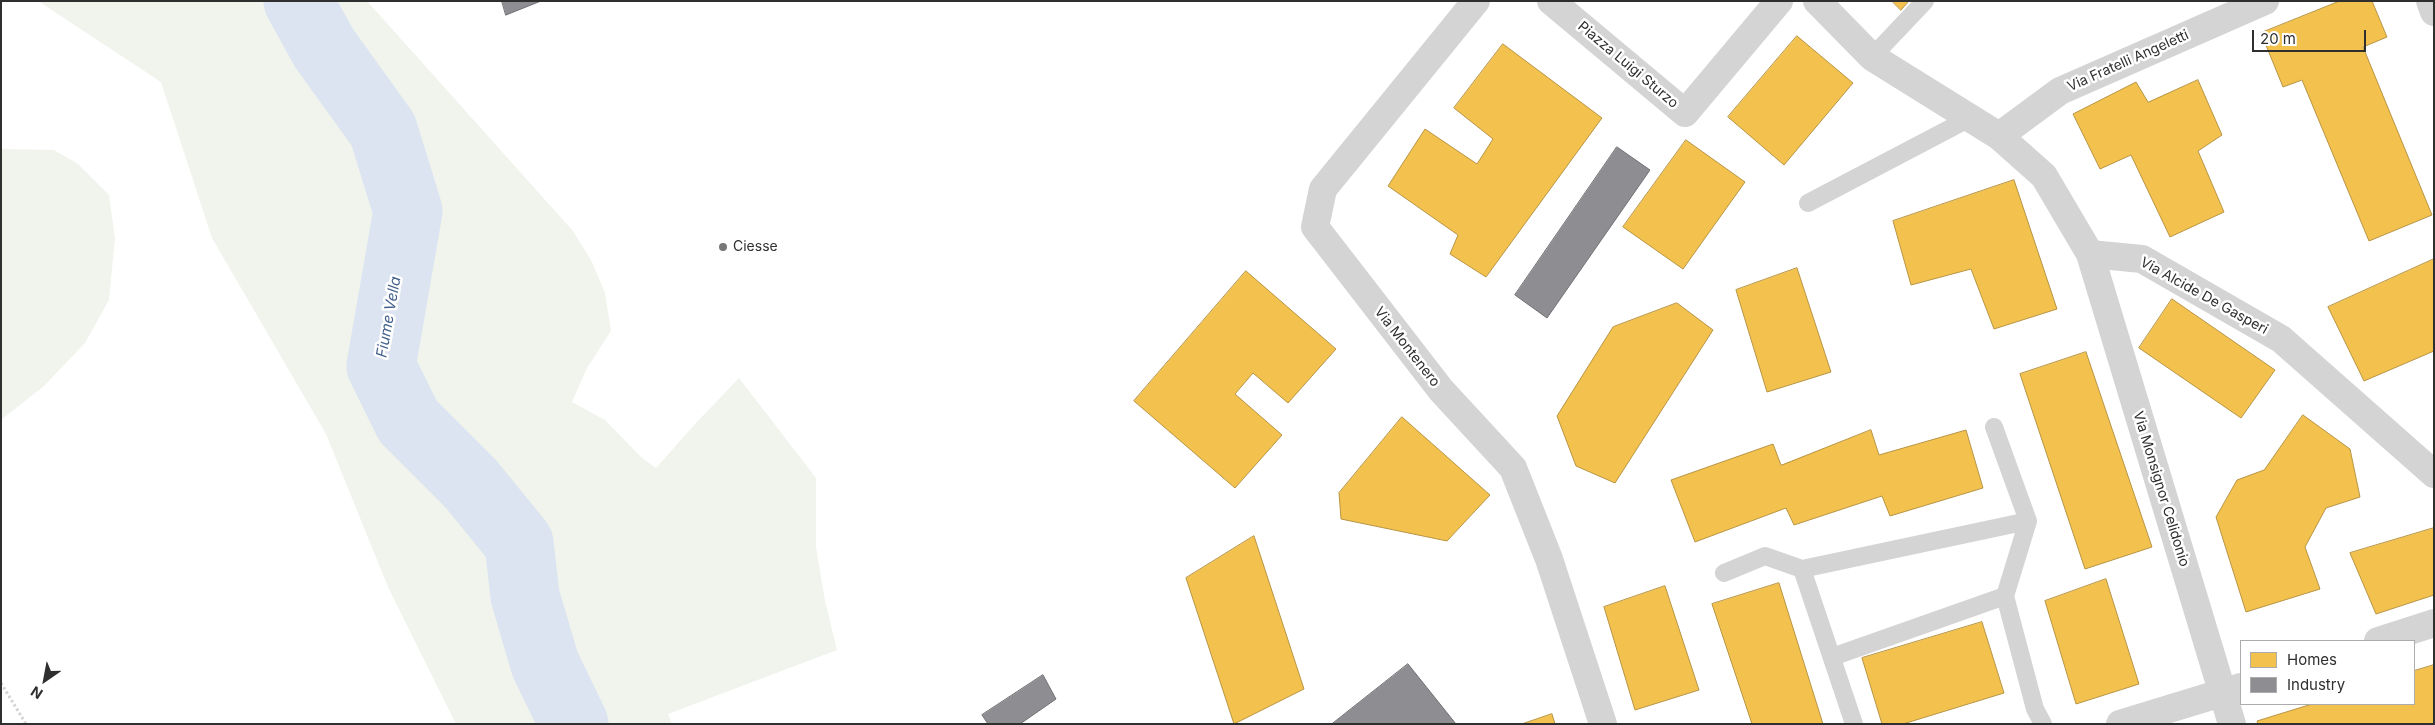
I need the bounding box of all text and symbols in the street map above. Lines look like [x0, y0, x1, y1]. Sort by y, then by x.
street label: Piazza Luigi Sturzo [1574, 18, 1682, 112]
scale bar [2255, 20, 2369, 52]
street label: Via Fratelli Angeletti [2065, 27, 2191, 95]
text: 20 m [2260, 29, 2296, 48]
place label: Ciesse [733, 239, 778, 255]
marker: Ciesse [717, 241, 729, 253]
street label: Via Alcide De Gasperi [2137, 254, 2271, 338]
water label: Fiume Vella [373, 275, 405, 359]
street label: Via Montenero [1371, 304, 1443, 390]
street label: Via Monsignor Celidonio [2129, 409, 2193, 569]
legend [2240, 640, 2415, 705]
text: Homes [2287, 650, 2337, 669]
north arrow [20, 655, 70, 705]
text: Industry [2287, 675, 2345, 694]
text: N [27, 683, 46, 703]

